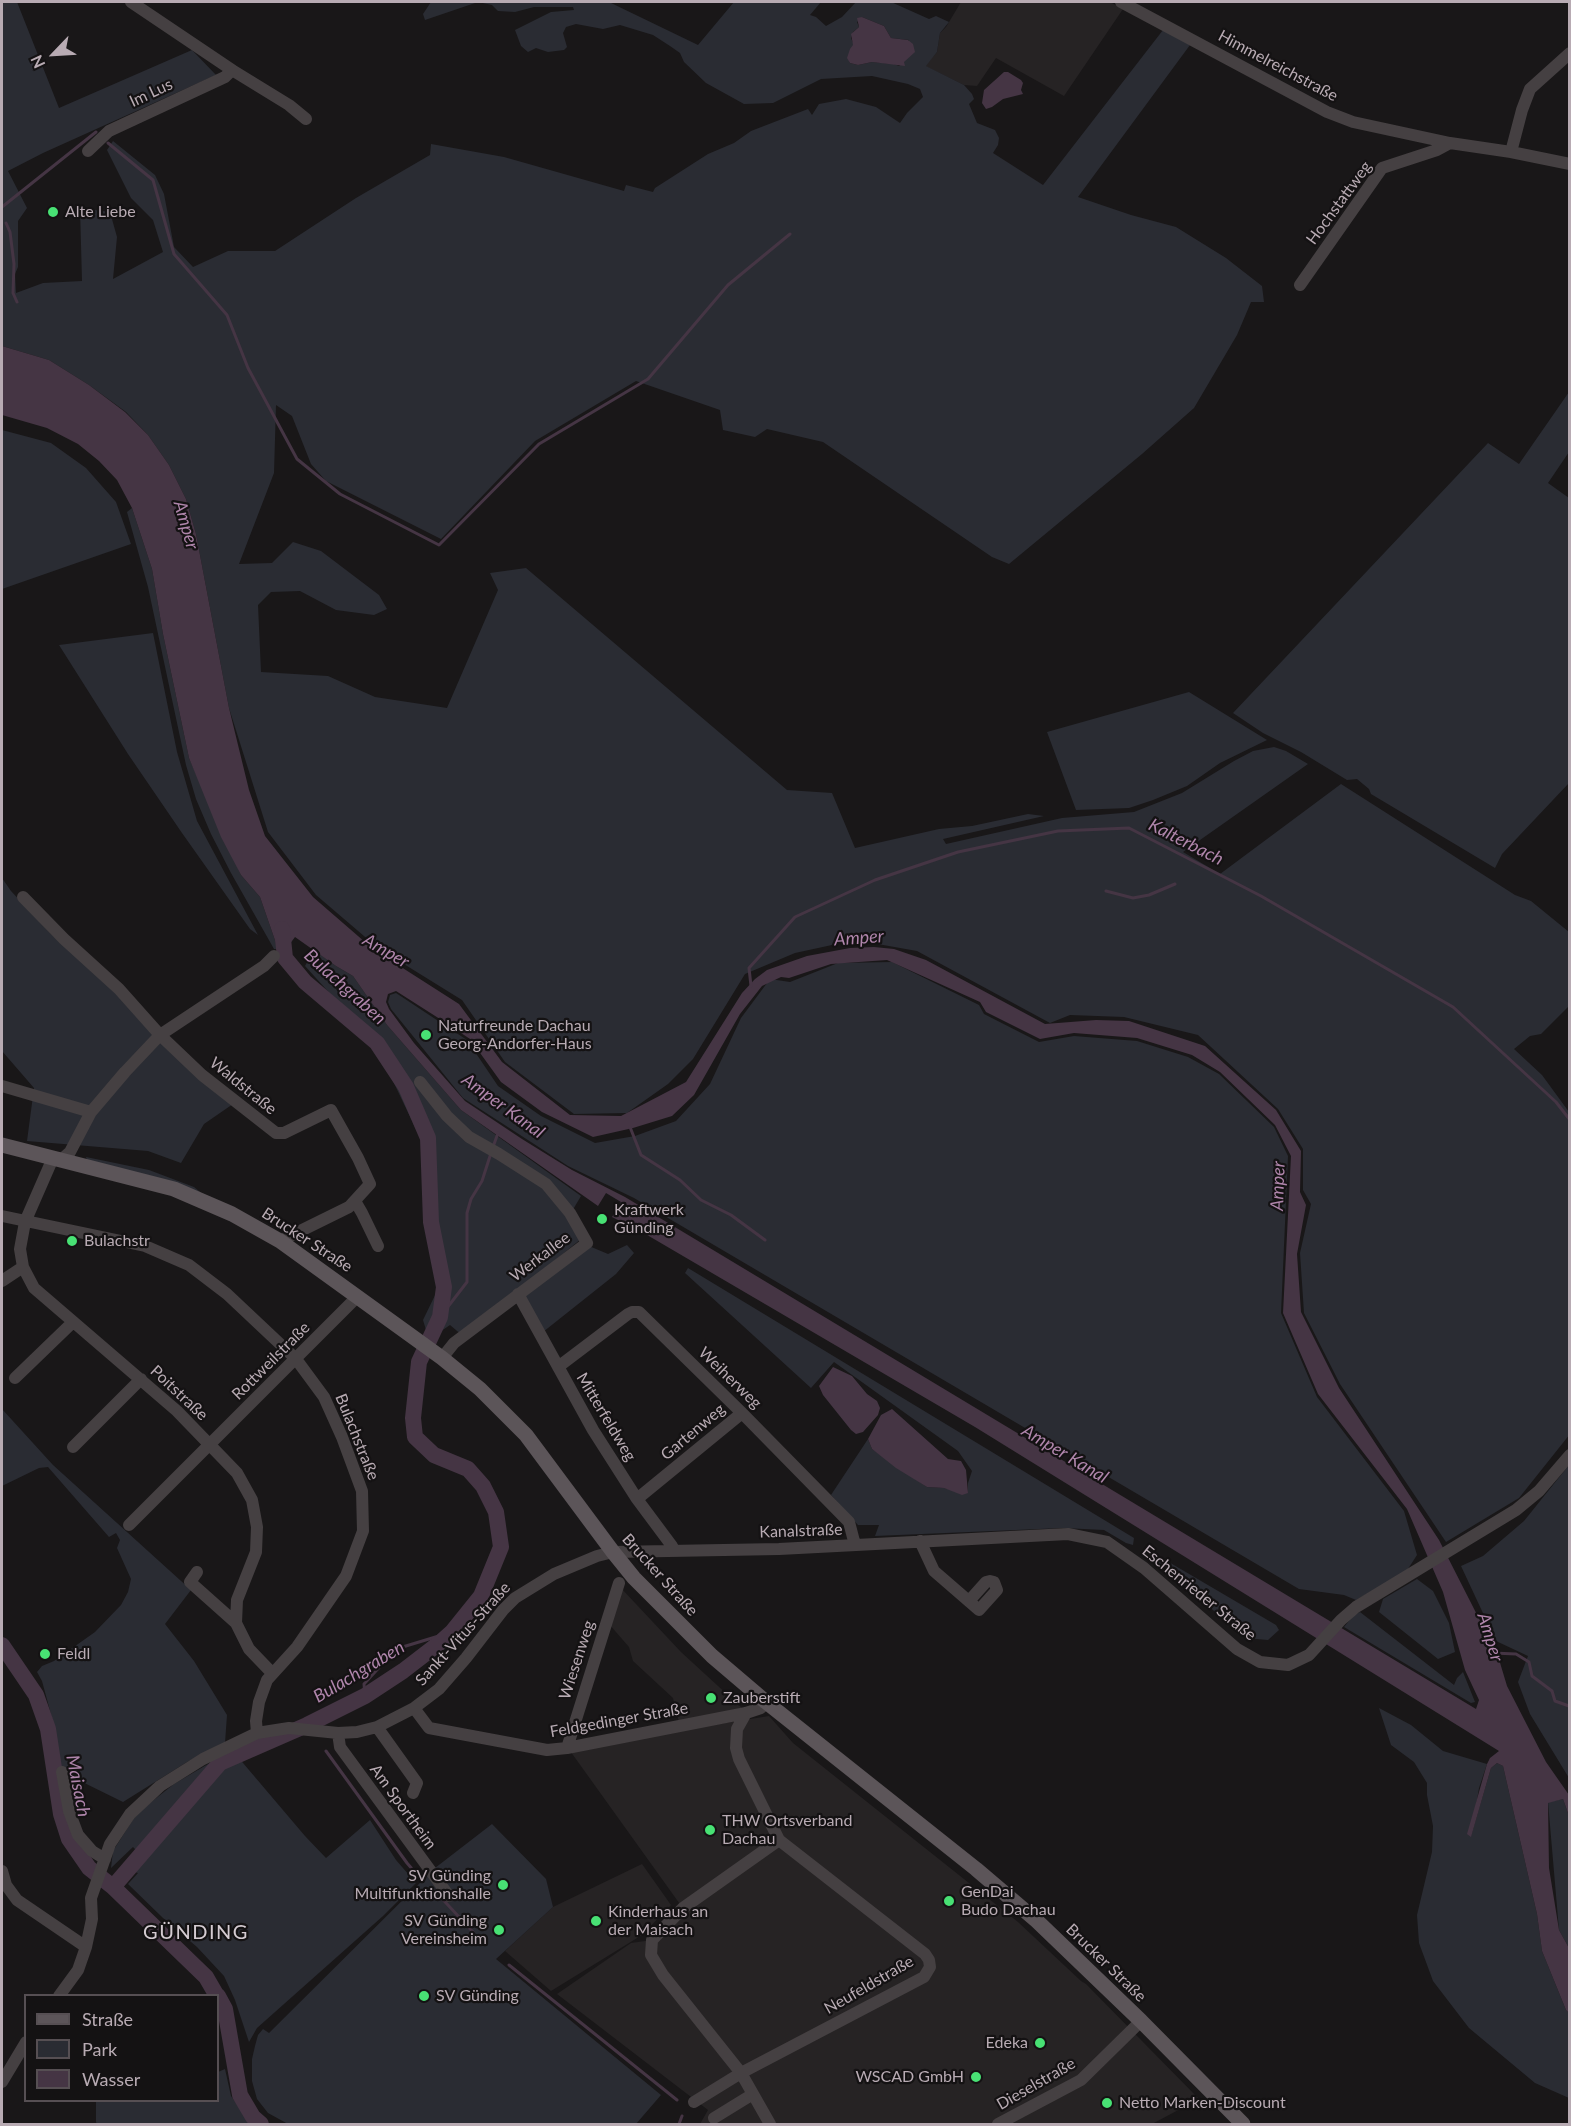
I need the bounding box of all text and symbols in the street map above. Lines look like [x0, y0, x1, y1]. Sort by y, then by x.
north arrow [24, 24, 84, 84]
street label: Himmelreichstraße [1215, 26, 1341, 106]
text: N [26, 52, 48, 71]
street label: Im Lus [126, 75, 176, 111]
street label: Hochstattweg [1302, 158, 1376, 248]
place label: Alte Liebe [65, 202, 136, 222]
marker: Alte Liebe [46, 205, 60, 219]
water label: Amper [169, 498, 203, 552]
water label: Kalterbach [1145, 814, 1227, 870]
water label: Amper [833, 925, 885, 951]
water label: Amper [359, 929, 413, 973]
water label: Bulachgraben [300, 945, 390, 1029]
place label: Naturfreunde Dachau Georg-Andorfer-Haus [438, 1016, 592, 1054]
marker: Naturfreunde Dachau Georg-Andorfer-Haus [419, 1028, 433, 1042]
street label: Waldstraße [206, 1053, 280, 1119]
water label: Amper Kanal [458, 1069, 548, 1143]
water label: Amper [1266, 1161, 1290, 1211]
place label: Kraftwerk Günding [614, 1200, 684, 1238]
street label: Brucker Straße [258, 1204, 356, 1276]
marker: Kraftwerk Günding [595, 1212, 609, 1226]
street label: Werkallee [506, 1228, 574, 1286]
place label: Bulachstr [84, 1231, 150, 1251]
marker: Bulachstr [65, 1234, 79, 1248]
street label: Rottweilstraße [228, 1318, 314, 1404]
street label: Weiherweg [694, 1343, 766, 1413]
street label: Poitstraße [146, 1361, 212, 1425]
street label: Mitterfeldweg [572, 1369, 640, 1465]
street label: Bulachstraße [331, 1391, 383, 1483]
street label: Gartenweg [657, 1400, 729, 1464]
water label: Amper Kanal [1018, 1420, 1112, 1488]
street label: Kanalstraße [759, 1520, 843, 1542]
street label: Brucker Straße [618, 1530, 702, 1620]
street label: Eschenrieder Straße [1138, 1541, 1260, 1645]
street label: Sankt-Vitus-Straße [412, 1578, 514, 1690]
water label: Amper [1472, 1610, 1508, 1664]
street label: Wiesenweg [555, 1618, 599, 1702]
water label: Bulachgraben [310, 1636, 408, 1708]
place label: Feldl [57, 1644, 90, 1664]
marker: Feldl [38, 1647, 52, 1661]
place label: Zauberstift [723, 1688, 800, 1708]
marker: Zauberstift [704, 1691, 718, 1705]
street label: Feldgedinger Straße [548, 1698, 690, 1742]
water label: Maisach [61, 1753, 95, 1819]
street label: Am Sportheim [366, 1761, 440, 1853]
place label: THW Ortsverband Dachau [722, 1811, 852, 1849]
marker: THW Ortsverband Dachau [703, 1823, 717, 1837]
place label: SV Günding Multifunktionshalle [354, 1866, 491, 1904]
marker: SV Günding Multifunktionshalle [496, 1878, 510, 1892]
place label: GenDai Budo Dachau [961, 1882, 1056, 1920]
marker: GenDai Budo Dachau [942, 1894, 956, 1908]
place label: Kinderhaus an der Maisach [608, 1902, 708, 1940]
place label: SV Günding Vereinsheim [401, 1911, 487, 1949]
marker: Kinderhaus an der Maisach [589, 1914, 603, 1928]
street label: Brucker Straße [1062, 1920, 1150, 2006]
district label: GÜNDING [143, 1921, 249, 1945]
marker: SV Günding Vereinsheim [492, 1923, 506, 1937]
street label: Neufeldstraße [821, 1952, 917, 2018]
place label: SV Günding [436, 1986, 519, 2006]
marker: SV Günding [417, 1989, 431, 2003]
legend [24, 1994, 219, 2102]
text: Straße [82, 2008, 133, 2030]
place label: Edeka [986, 2033, 1028, 2053]
marker: Edeka [1033, 2036, 1047, 2050]
text: Park [82, 2038, 117, 2060]
street label: Dieselstraße [993, 2054, 1079, 2114]
place label: WSCAD GmbH [855, 2067, 964, 2087]
text: Wasser [82, 2068, 140, 2090]
marker: WSCAD GmbH [969, 2070, 983, 2084]
place label: Netto Marken-Discount [1119, 2093, 1286, 2113]
marker: Netto Marken-Discount [1100, 2096, 1114, 2110]

